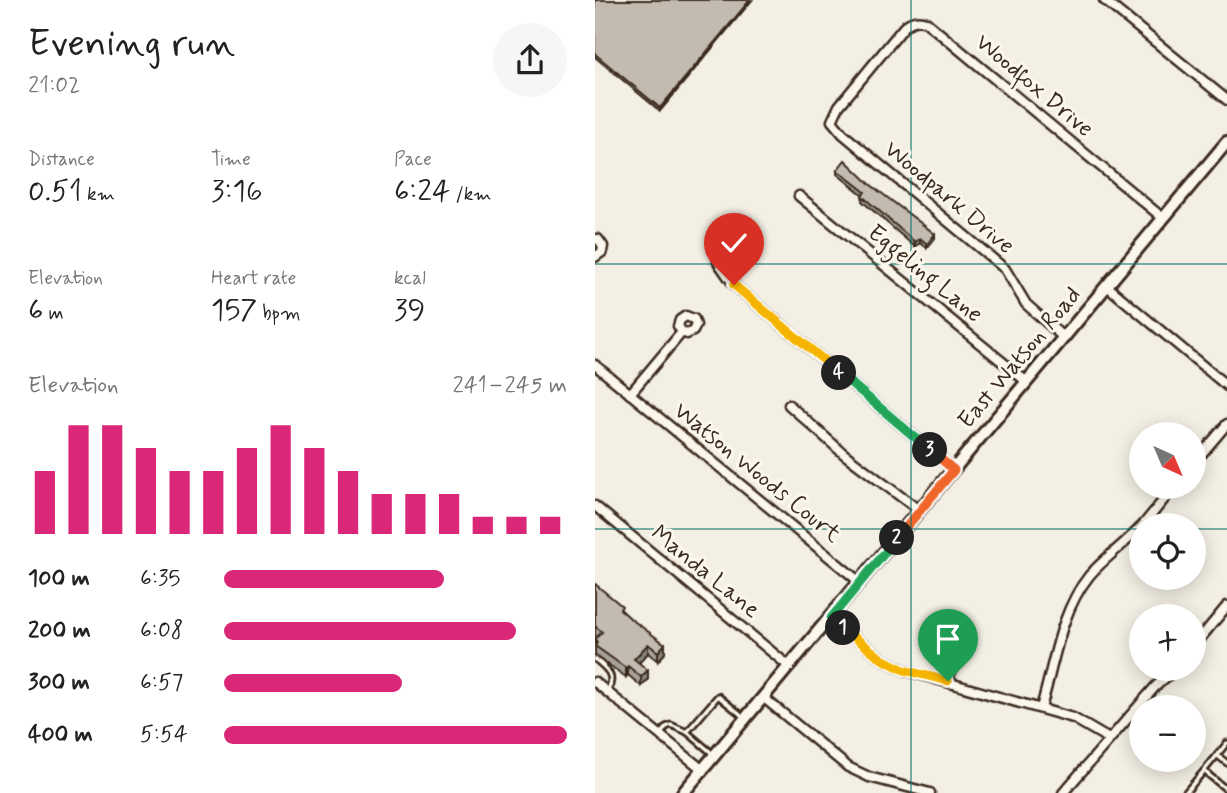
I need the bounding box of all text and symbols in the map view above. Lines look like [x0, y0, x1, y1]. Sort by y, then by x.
text: Evening run [28, 20, 235, 69]
button: share [493, 23, 567, 97]
street label: Woodfox Drive [967, 27, 1100, 146]
text: 21:02 [28, 71, 80, 101]
street label: Woodpark Drive [877, 134, 1021, 262]
text: Distance [28, 147, 95, 172]
text: Time [211, 147, 251, 172]
text: Pace [394, 147, 432, 172]
text: 0.51 [28, 172, 82, 211]
text: 3:16 [211, 172, 263, 211]
text: 6:24 [394, 172, 450, 211]
text: km [82, 182, 115, 207]
text: /km [450, 182, 491, 207]
pin [704, 213, 764, 285]
street label: Eggeling Lane [859, 218, 989, 332]
icon: check [715, 224, 753, 262]
text: Elevation [28, 266, 103, 291]
text: Heart rate [211, 266, 296, 291]
text: kcal [394, 266, 426, 291]
street label: East Watson Road [951, 281, 1089, 435]
text: 6 [28, 291, 43, 330]
text: 157 [211, 291, 257, 330]
text: 39 [394, 291, 425, 330]
text: m [43, 301, 64, 326]
text: bpm [257, 301, 301, 326]
pin: 4 [821, 356, 857, 390]
text: 4 [833, 360, 844, 385]
text: Elevation [28, 371, 119, 401]
text: 241–245 m [453, 371, 567, 401]
street label: Watson Woods Court [667, 396, 847, 550]
north arrow [1129, 422, 1206, 499]
map controls [1129, 422, 1206, 772]
pin: 3 [913, 433, 947, 468]
text: 3 [925, 437, 934, 462]
button: locate [1129, 513, 1206, 590]
street label: Manda Lane [644, 518, 766, 626]
pin: 2 [879, 520, 915, 556]
text: 2 [892, 525, 901, 550]
text: 100 m [28, 564, 90, 594]
text: 6:35 [140, 564, 181, 594]
button: + [1129, 604, 1206, 681]
pin [918, 609, 978, 681]
pin: 1 [825, 610, 861, 646]
text: 1 [838, 615, 847, 640]
text: 200 m [28, 616, 91, 646]
text: 6:08 [140, 616, 183, 646]
icon: arrive [929, 620, 967, 658]
text: 300 m [28, 668, 90, 698]
text: 6:57 [140, 668, 183, 698]
button: − [1129, 695, 1206, 772]
text: 400 m [28, 720, 93, 750]
text: 5:54 [140, 720, 188, 750]

